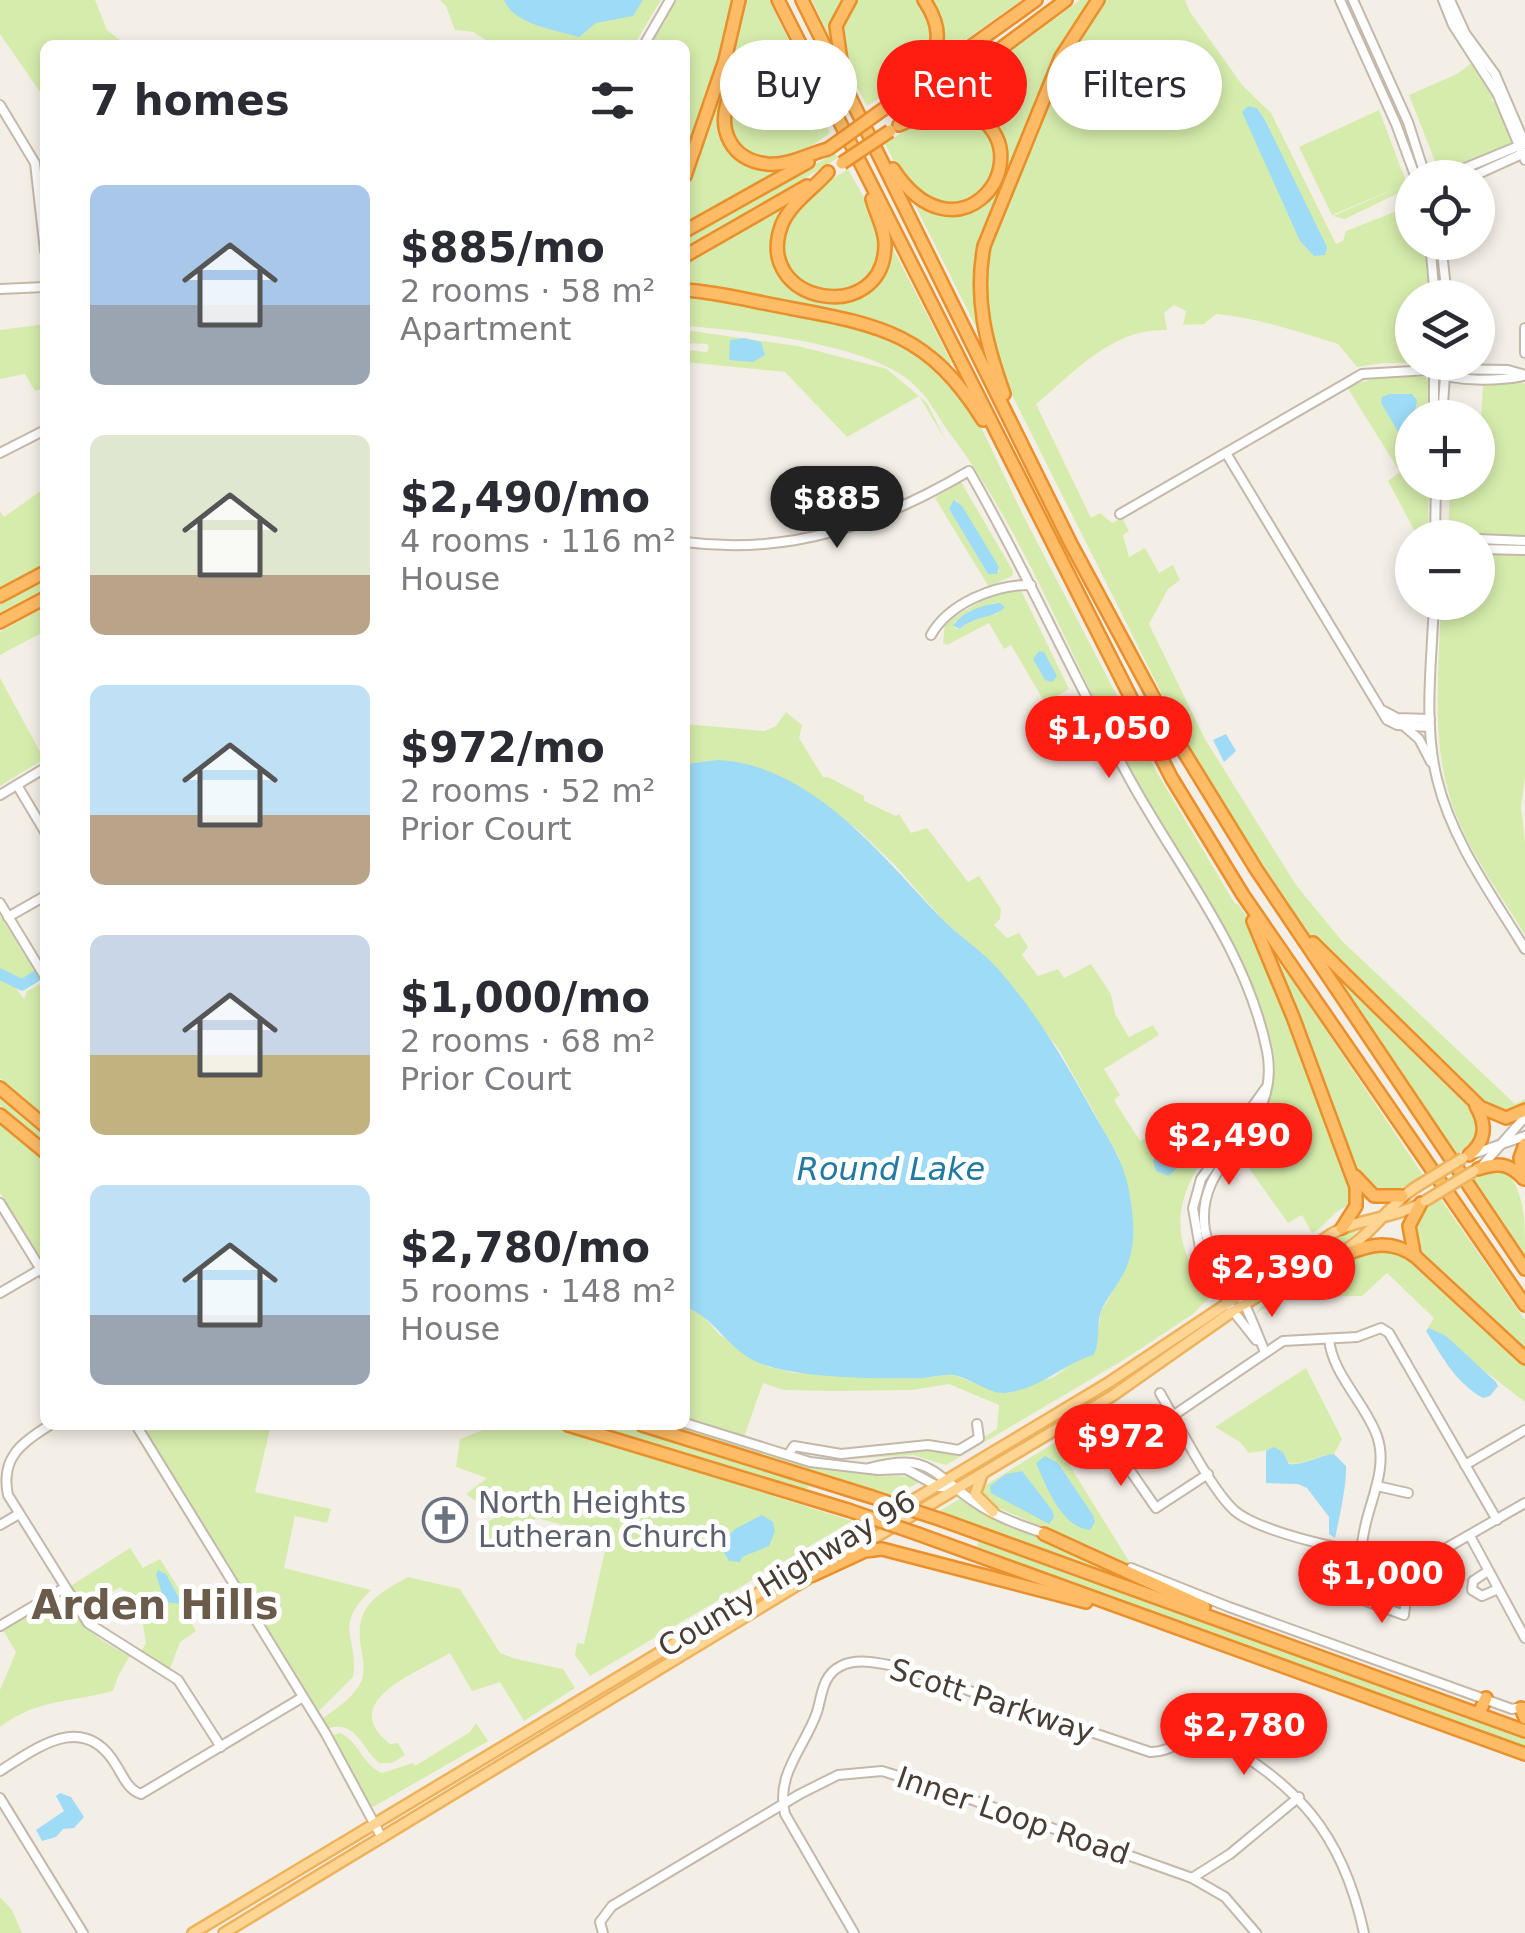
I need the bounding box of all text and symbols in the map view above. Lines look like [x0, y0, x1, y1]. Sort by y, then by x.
chip: Buy [720, 40, 857, 130]
chip: Rent [877, 40, 1027, 130]
chip: Filters [1047, 40, 1222, 130]
icon: filters [585, 73, 640, 128]
text: 7 homes [90, 76, 290, 125]
map controls [1395, 160, 1495, 620]
button: locate [1395, 160, 1495, 260]
text: $885/mo [400, 223, 605, 272]
icon: home [170, 225, 290, 345]
text: 2 rooms · 58 m² [400, 272, 655, 310]
button: layers [1395, 280, 1495, 380]
text: Apartment [400, 310, 571, 348]
button: + [1395, 400, 1495, 500]
pin: $885 [778, 466, 896, 551]
text: $2,490/mo [400, 473, 650, 522]
icon: home [170, 475, 290, 595]
text: $885 [792, 479, 882, 517]
button: − [1395, 520, 1495, 620]
text: 4 rooms · 116 m² [400, 522, 676, 560]
text: House [400, 560, 500, 598]
pin: $1,050 [1028, 696, 1190, 781]
text: $1,050 [1047, 709, 1171, 747]
text: $972/mo [400, 723, 605, 772]
icon: home [170, 725, 290, 845]
text: 2 rooms · 52 m² [400, 772, 655, 810]
text: Prior Court [400, 810, 572, 848]
text: $1,000/mo [400, 973, 650, 1022]
icon: home [170, 975, 290, 1095]
text: 2 rooms · 68 m² [400, 1022, 655, 1060]
text: Prior Court [400, 1060, 572, 1098]
pin: $2,490 [1148, 1103, 1310, 1188]
text: $2,490 [1167, 1116, 1291, 1154]
water label: Round Lake [797, 1150, 985, 1188]
text: $2,780/mo [400, 1223, 650, 1272]
icon: home [170, 1225, 290, 1345]
pin: $2,390 [1191, 1235, 1353, 1320]
text: $2,390 [1210, 1248, 1334, 1286]
text: 5 rooms · 148 m² [400, 1272, 676, 1310]
text: House [400, 1310, 500, 1348]
pin: $972 [1062, 1404, 1180, 1489]
text: $972 [1076, 1417, 1166, 1455]
street label: County Highway 96 [652, 1483, 922, 1664]
place label: North Heights Lutheran Church [478, 1485, 728, 1554]
church icon: North Heights Lutheran Church [422, 1497, 468, 1543]
pin: $1,000 [1301, 1541, 1463, 1626]
text: $1,000 [1320, 1554, 1444, 1592]
district label: Arden Hills [31, 1582, 279, 1628]
street label: Scott Parkway [886, 1651, 1099, 1750]
pin: $2,780 [1163, 1693, 1325, 1778]
text: $2,780 [1182, 1706, 1306, 1744]
street label: Inner Loop Road [892, 1759, 1134, 1872]

